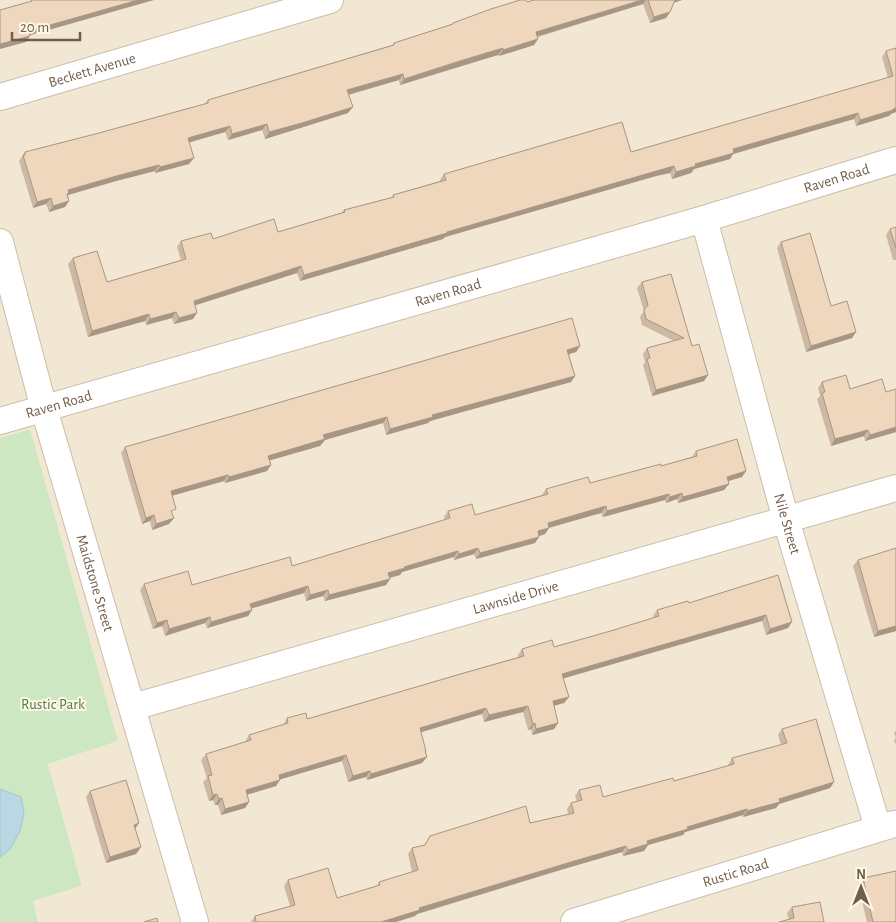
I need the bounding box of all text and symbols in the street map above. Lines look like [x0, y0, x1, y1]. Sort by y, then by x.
scale bar [12, 10, 80, 42]
text: 20 m [20, 20, 49, 35]
street label: Beckett Avenue [47, 50, 137, 90]
street label: Raven Road [802, 161, 871, 195]
street label: Raven Road [413, 276, 483, 309]
street label: Raven Road [24, 388, 94, 421]
street label: Nile Street [772, 492, 803, 556]
street label: Maidstone Street [74, 533, 117, 633]
street label: Lawnside Drive [471, 578, 560, 617]
park label: Rustic Park [21, 697, 85, 712]
street label: Rustic Road [701, 855, 770, 890]
north arrow [836, 862, 886, 912]
text: N [856, 868, 866, 882]

